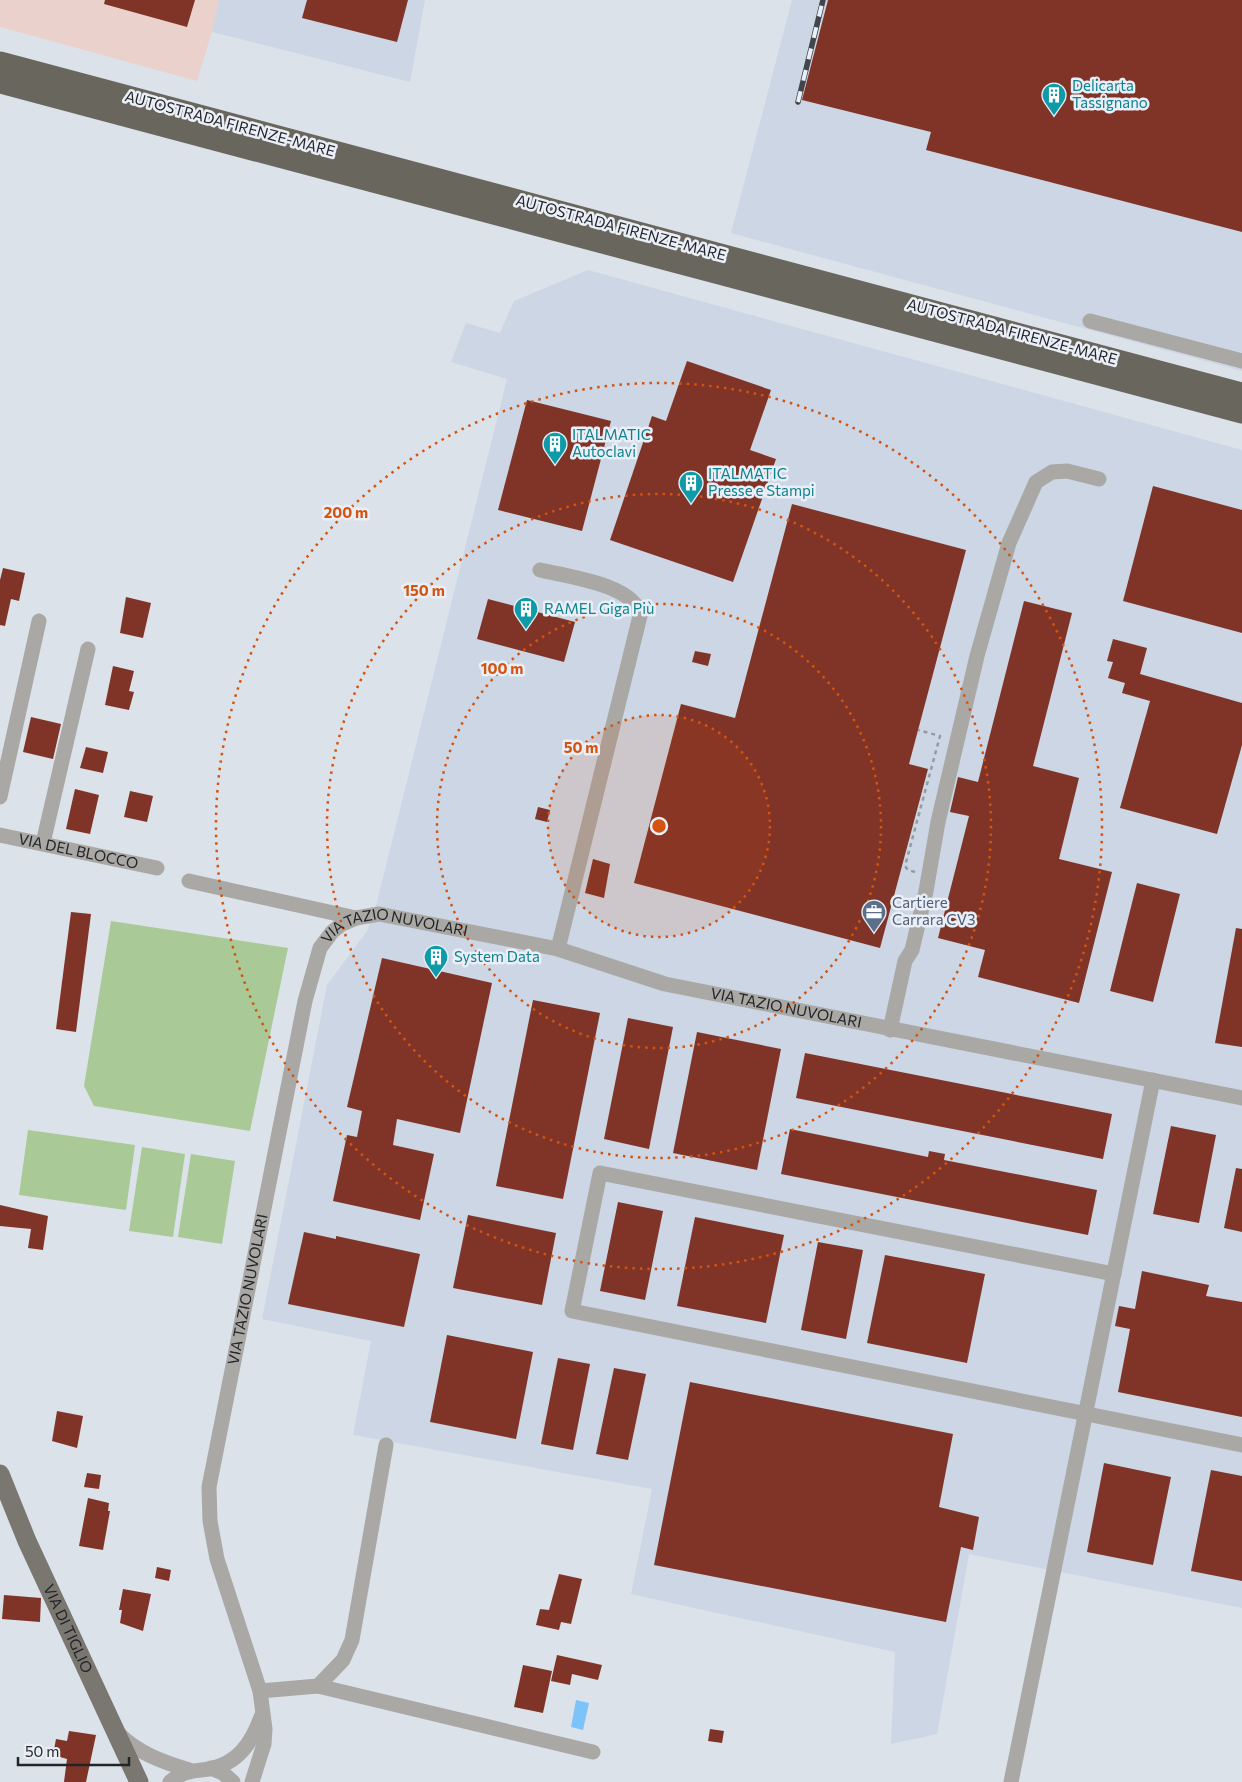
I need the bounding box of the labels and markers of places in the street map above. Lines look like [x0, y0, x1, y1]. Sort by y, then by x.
place label: Delicarta Tassignano [1072, 76, 1148, 111]
building icon: Delicarta Tassignano [1041, 82, 1067, 116]
place label: ITALMATIC Autoclavi [572, 425, 651, 460]
building icon: ITALMATIC Autoclavi [542, 431, 568, 465]
place label: ITALMATIC Presse e Stampi [708, 464, 815, 499]
building icon: ITALMATIC Presse e Stampi [678, 470, 704, 504]
building icon: RAMEL Giga Più [513, 596, 539, 630]
place label: RAMEL Giga Più [544, 599, 654, 617]
centre of rings [650, 817, 668, 835]
place label: Cartiere Carrara CV3 [892, 893, 976, 928]
office icon: Cartiere Carrara CV3 [861, 899, 887, 933]
building icon: System Data [423, 944, 449, 978]
place label: System Data [454, 947, 540, 965]

